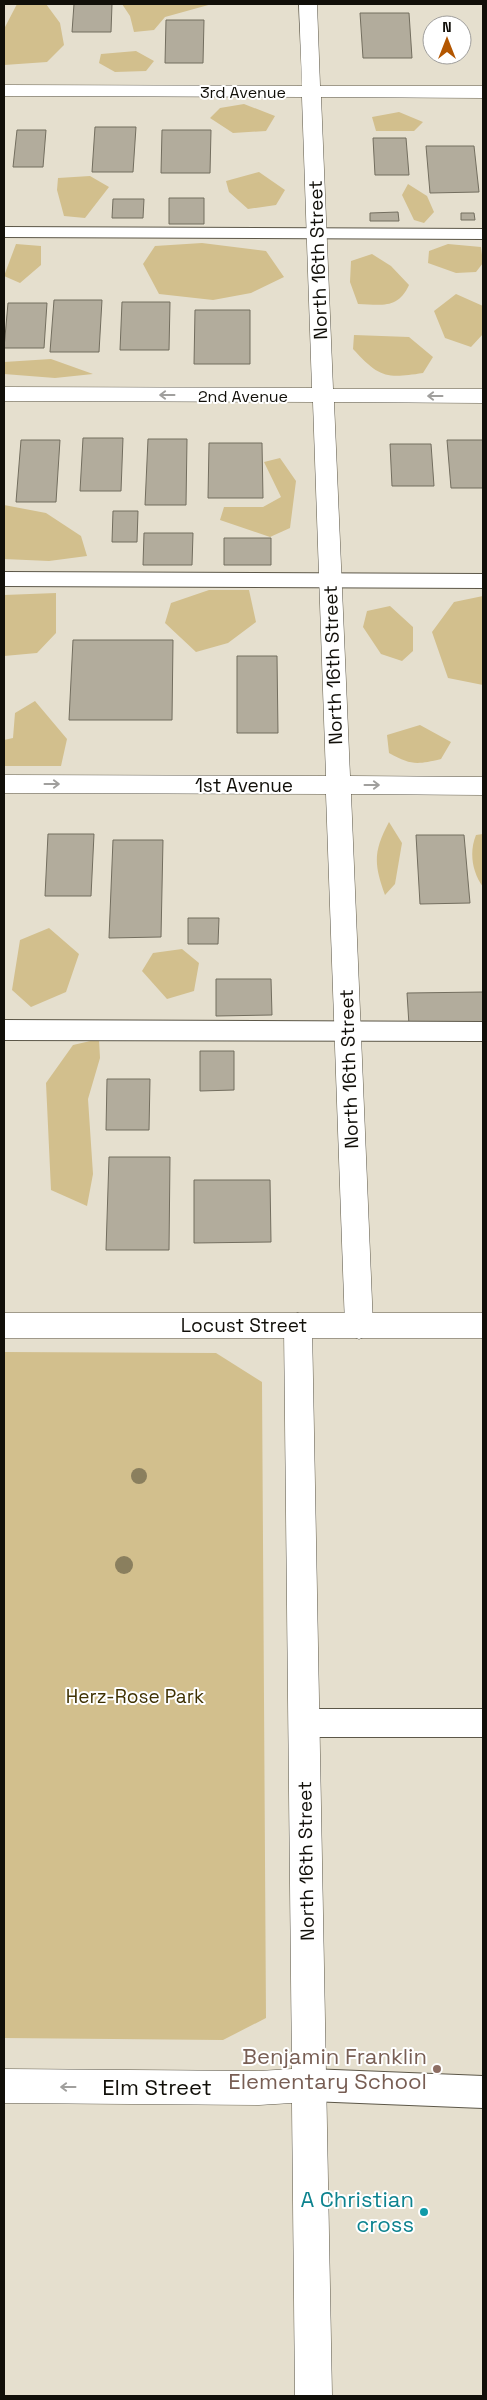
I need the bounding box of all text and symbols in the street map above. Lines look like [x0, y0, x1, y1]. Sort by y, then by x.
north arrow [422, 15, 472, 65]
text: N [442, 18, 452, 36]
street label: 3rd Avenue [200, 82, 286, 103]
street label: North 16th Street [303, 180, 333, 340]
street label: 2nd Avenue [198, 386, 288, 407]
one-way arrow [159, 390, 176, 400]
one-way arrow [427, 391, 443, 401]
street label: North 16th Street [318, 585, 348, 745]
street label: 1st Avenue [195, 773, 293, 798]
one-way arrow [44, 779, 60, 789]
one-way arrow [364, 780, 380, 790]
street label: North 16th Street [334, 989, 364, 1149]
street label: Locust Street [181, 1313, 307, 1338]
park label: Herz-Rose Park [66, 1684, 204, 1709]
street label: North 16th Street [292, 1781, 320, 1941]
place label: Benjamin Franklin Elementary School [228, 2042, 427, 2095]
marker: Benjamin Franklin Elementary School [431, 2063, 443, 2075]
street label: Elm Street [102, 2073, 212, 2101]
one-way arrow [61, 2082, 77, 2092]
place label: A Christian cross [300, 2185, 414, 2238]
marker: A Christian cross [418, 2206, 430, 2218]

